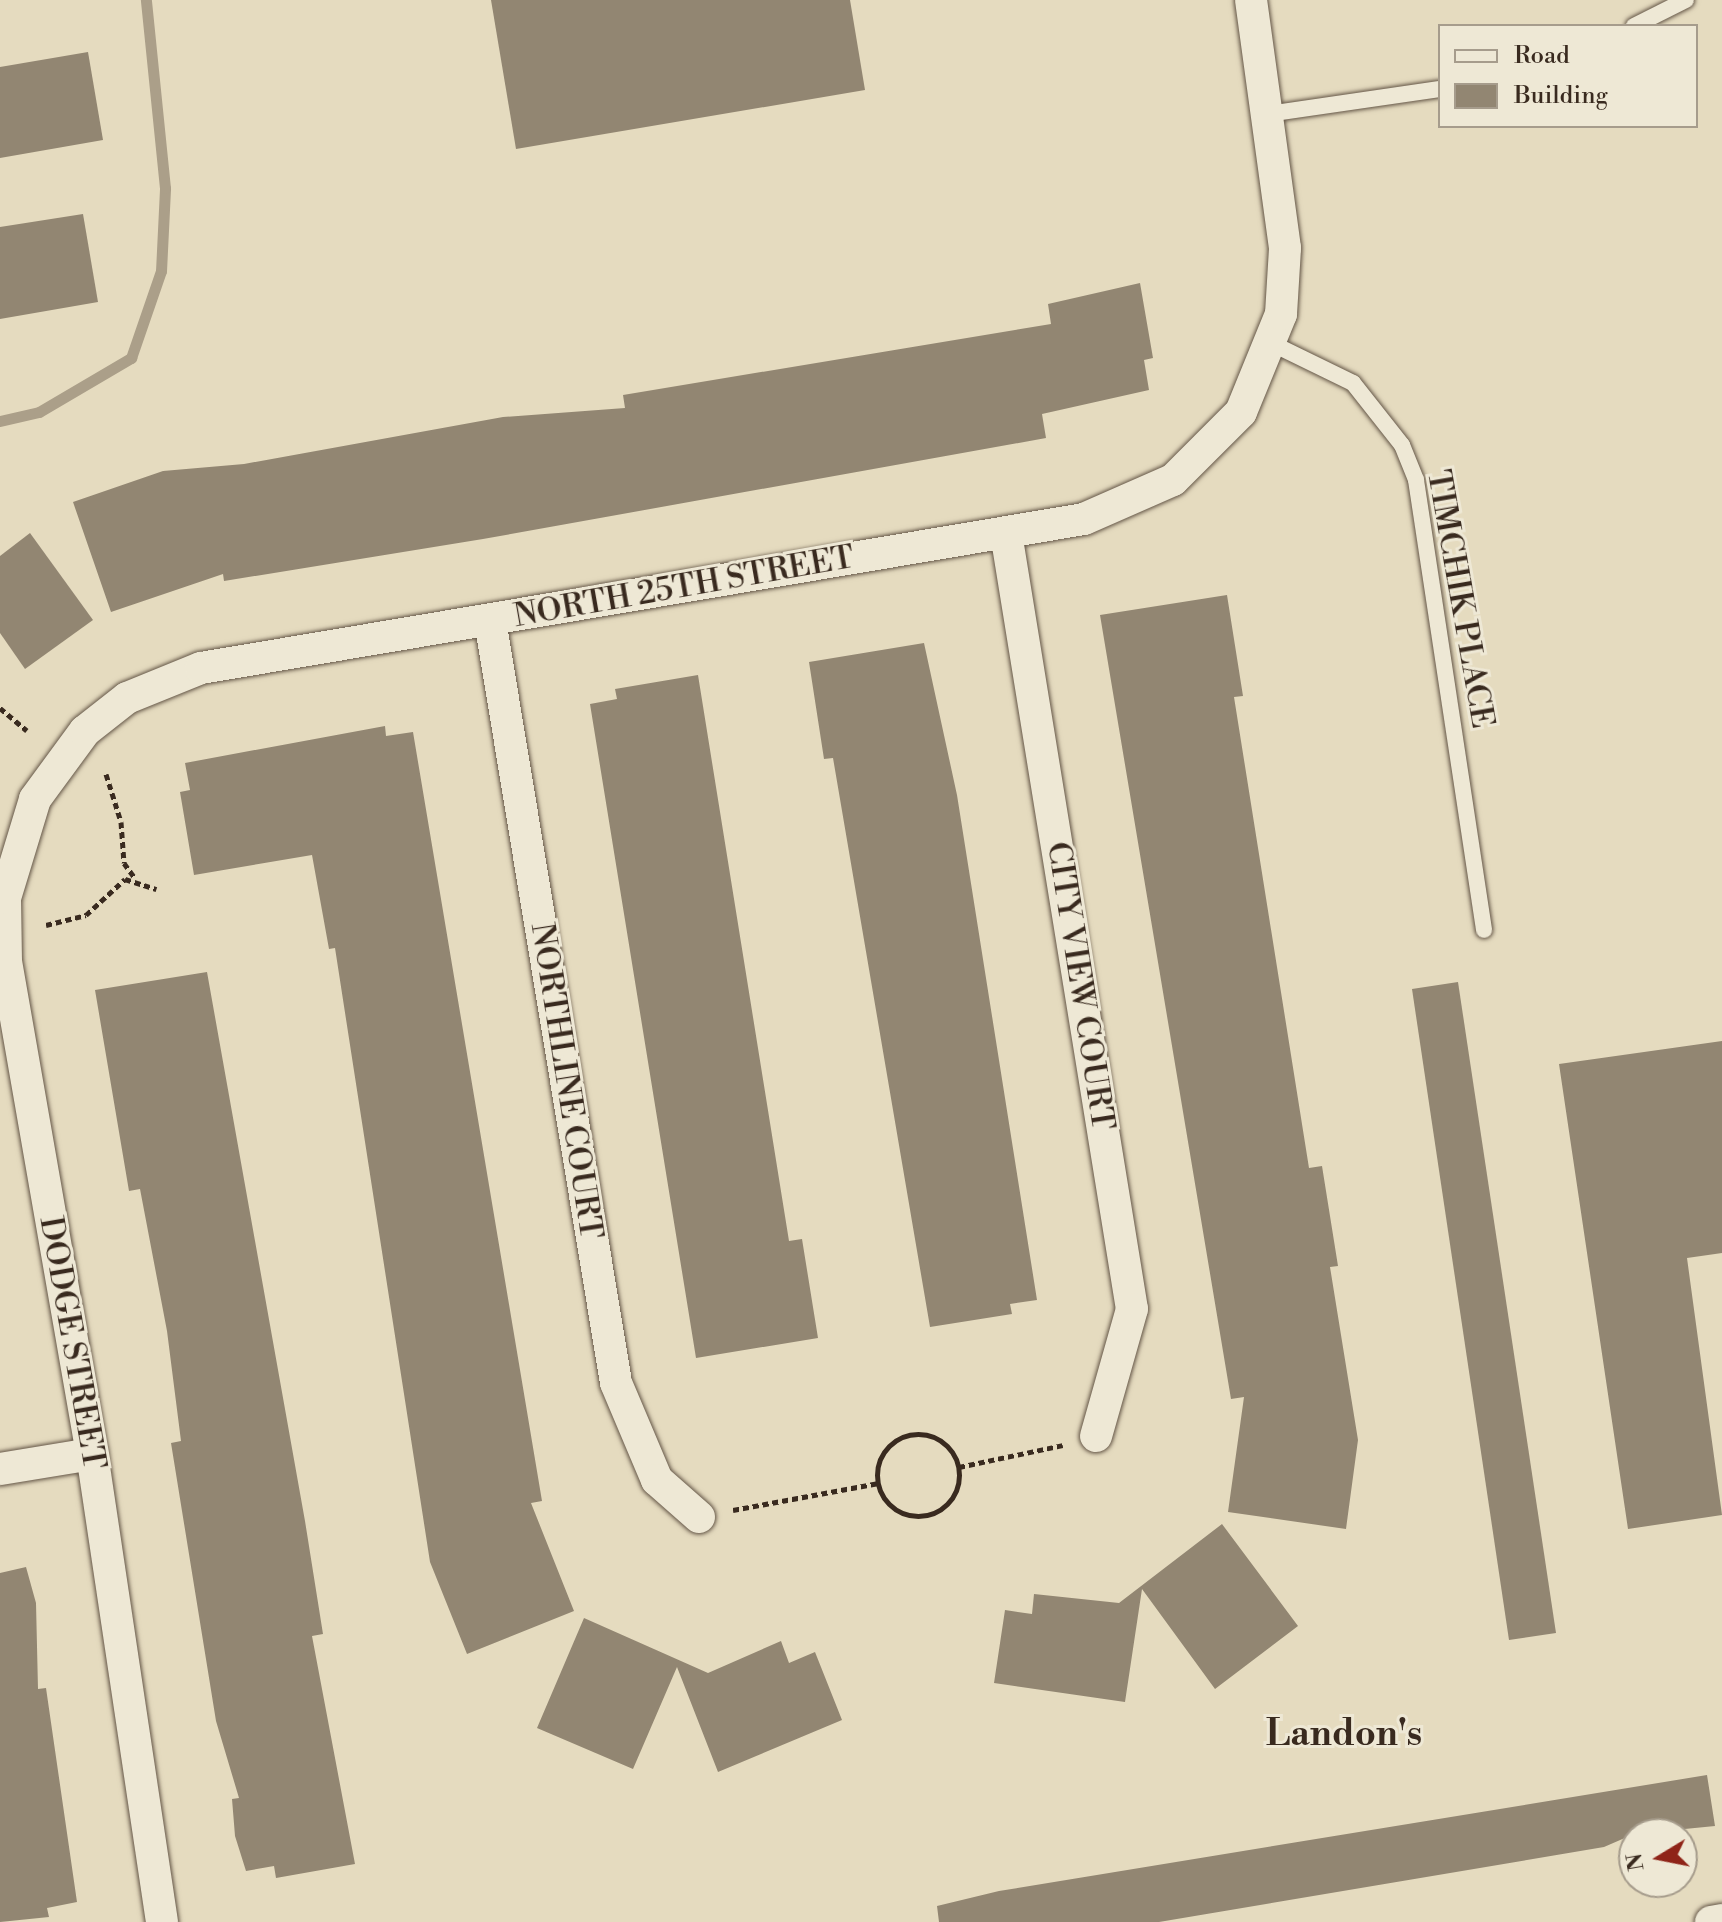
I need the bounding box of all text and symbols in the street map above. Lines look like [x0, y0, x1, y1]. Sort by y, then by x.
legend [1438, 24, 1698, 128]
text: Road [1514, 41, 1570, 71]
text: Building [1514, 81, 1608, 111]
street label: TIMCHIK PLACE [1418, 467, 1502, 731]
street label: NORTH 25TH STREET [511, 538, 857, 636]
street label: CITY VIEW COURT [1038, 839, 1122, 1133]
street label: NORTHLINE COURT [522, 920, 610, 1242]
street label: DODGE STREET [31, 1214, 113, 1472]
district label: Landon's [1266, 1713, 1422, 1757]
north arrow [1618, 1818, 1698, 1898]
text: N [1621, 1851, 1651, 1873]

